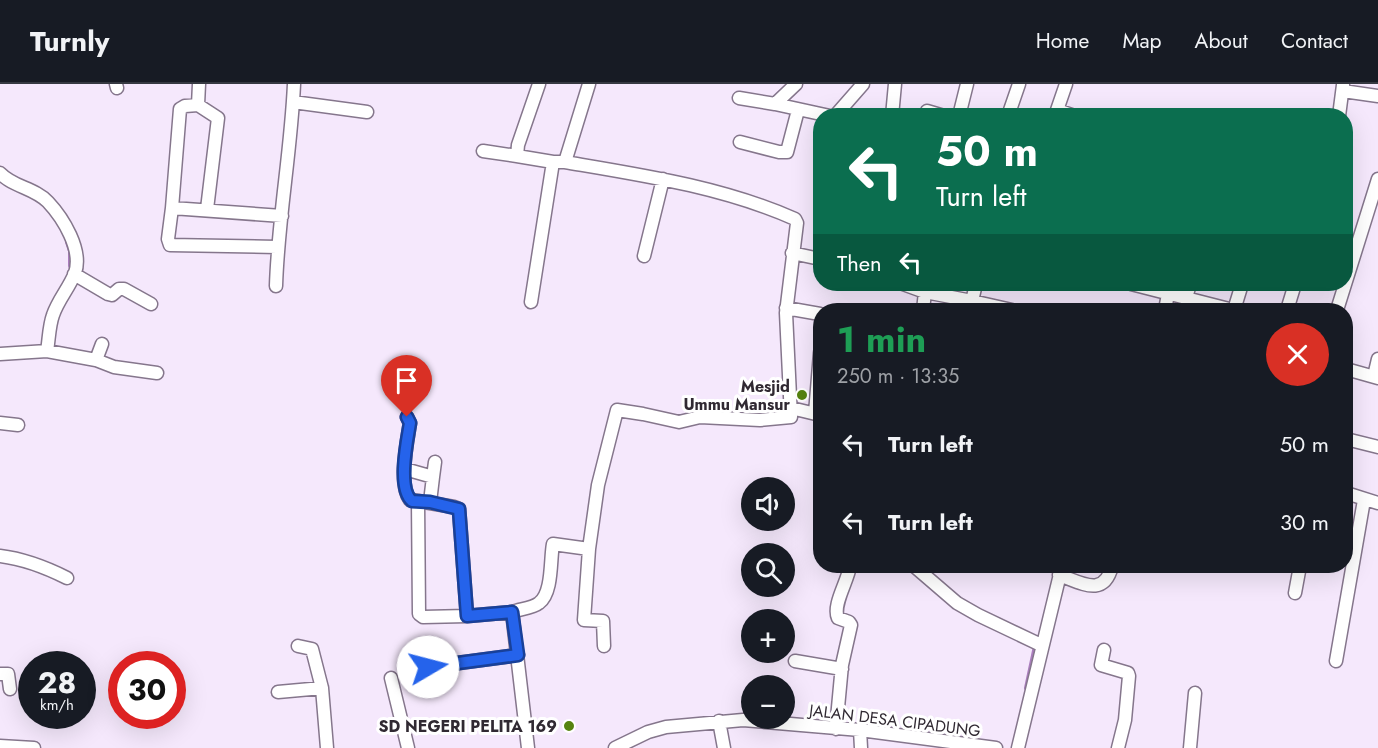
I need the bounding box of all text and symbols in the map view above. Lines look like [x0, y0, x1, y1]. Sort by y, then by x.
text: Turnly [30, 21, 109, 62]
text: Home [1036, 26, 1089, 56]
text: Map [1122, 26, 1162, 56]
text: About [1195, 26, 1248, 56]
text: Contact [1281, 26, 1348, 56]
text: 50 m [936, 121, 1038, 182]
icon: left [837, 132, 915, 210]
text: Turn left [936, 177, 1026, 216]
icon: left [894, 246, 927, 279]
text: Then [837, 247, 882, 279]
text: 1 min [837, 313, 926, 365]
button: close [1266, 323, 1329, 386]
pin [381, 355, 432, 417]
text: 250 m · 13:35 [837, 362, 959, 391]
icon: arrive [390, 364, 423, 397]
place label: Mesjid Ummu Mansur [683, 375, 790, 416]
marker: Mesjid Ummu Mansur [795, 388, 809, 402]
icon: left [837, 428, 870, 461]
text: Turn left [888, 428, 973, 460]
text: 50 m [1280, 428, 1329, 460]
map controls [741, 477, 795, 729]
button: sound [741, 477, 795, 531]
icon: left [837, 506, 870, 539]
text: Turn left [888, 506, 973, 538]
text: 30 m [1280, 506, 1329, 538]
button: search [741, 543, 795, 597]
button: + [741, 609, 795, 663]
position arrow [396, 635, 460, 699]
speed limit sign: 30 [108, 651, 186, 729]
text: 28 [38, 661, 76, 704]
button: − [741, 675, 795, 729]
text: km/h [40, 694, 74, 716]
street label: JALAN DESA CIPADUNG [806, 698, 982, 742]
place label: SD NEGERI PELITA 169 [379, 715, 557, 738]
marker: SD NEGERI PELITA 169 [562, 719, 576, 733]

